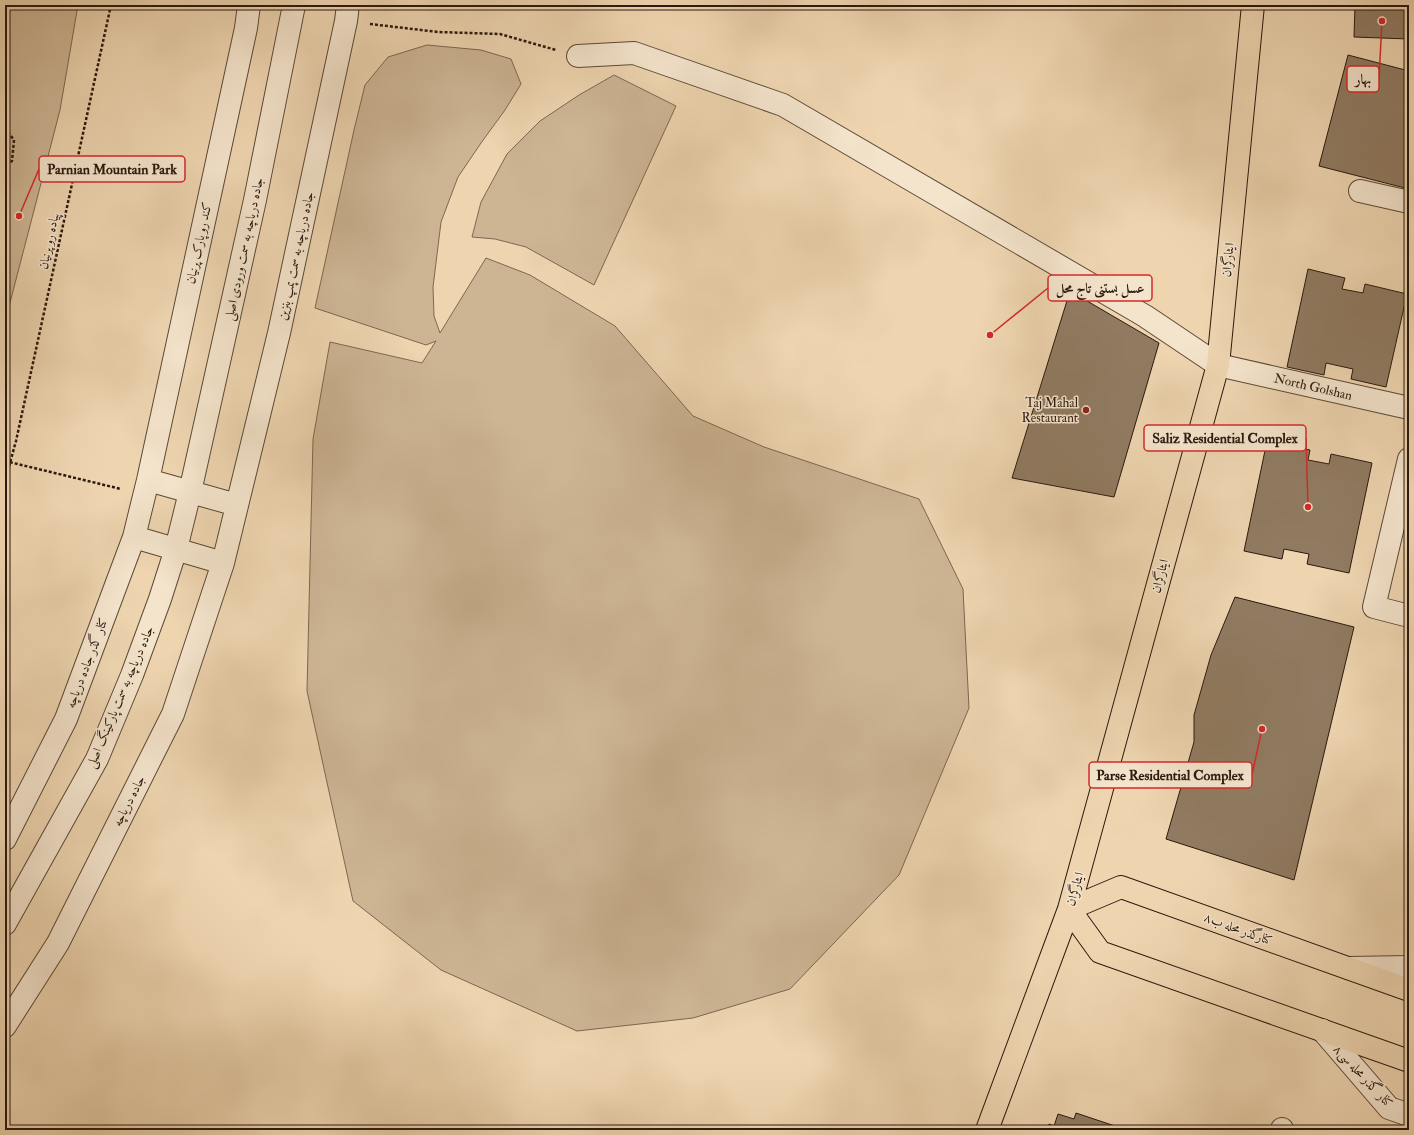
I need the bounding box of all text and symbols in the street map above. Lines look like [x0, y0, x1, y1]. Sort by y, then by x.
callout: بهار [1347, 66, 1379, 92]
text: بهار [1353, 71, 1371, 88]
callout: Parnian Mountain Park [39, 156, 185, 182]
text: Parnian Mountain Park [47, 161, 177, 178]
street label: جاده دریاچه به سمت ورودی اصلی [221, 176, 269, 322]
street label: جاده دریاچه به سمت پمپ بنزین [275, 190, 319, 322]
street label: کند رو پارک پرنیان [183, 201, 216, 286]
street label: پیاده رو پرنیان [35, 211, 64, 271]
street label: ایثارگران [1217, 242, 1238, 278]
callout: عسل بستنی تاج محل [1048, 275, 1152, 301]
text: عسل بستنی تاج محل [1056, 280, 1145, 301]
street label: North Golshan [1272, 370, 1354, 404]
place label: Taj Mahal Restaurant [1022, 395, 1079, 426]
marker: Taj Mahal Restaurant [1081, 405, 1091, 415]
callout: Saliz Residential Complex [1144, 425, 1306, 451]
text: Saliz Residential Complex [1152, 430, 1299, 448]
street label: ایثارگران [1147, 557, 1172, 595]
street label: کنار گذر جاده دریاچه [61, 615, 112, 710]
street label: جاده دریاچه به سمت پارکینگ اصلی [82, 623, 159, 771]
callout: Parse Residential Complex [1089, 762, 1252, 788]
text: Parse Residential Complex [1096, 767, 1245, 785]
street label: جاده دریاچه [109, 773, 149, 829]
street label: ایثارگران [1062, 870, 1087, 908]
street label: کنارگذر محله ب۸ [1202, 907, 1275, 949]
street label: کنار گذر محله سی۸ [1329, 1040, 1398, 1111]

